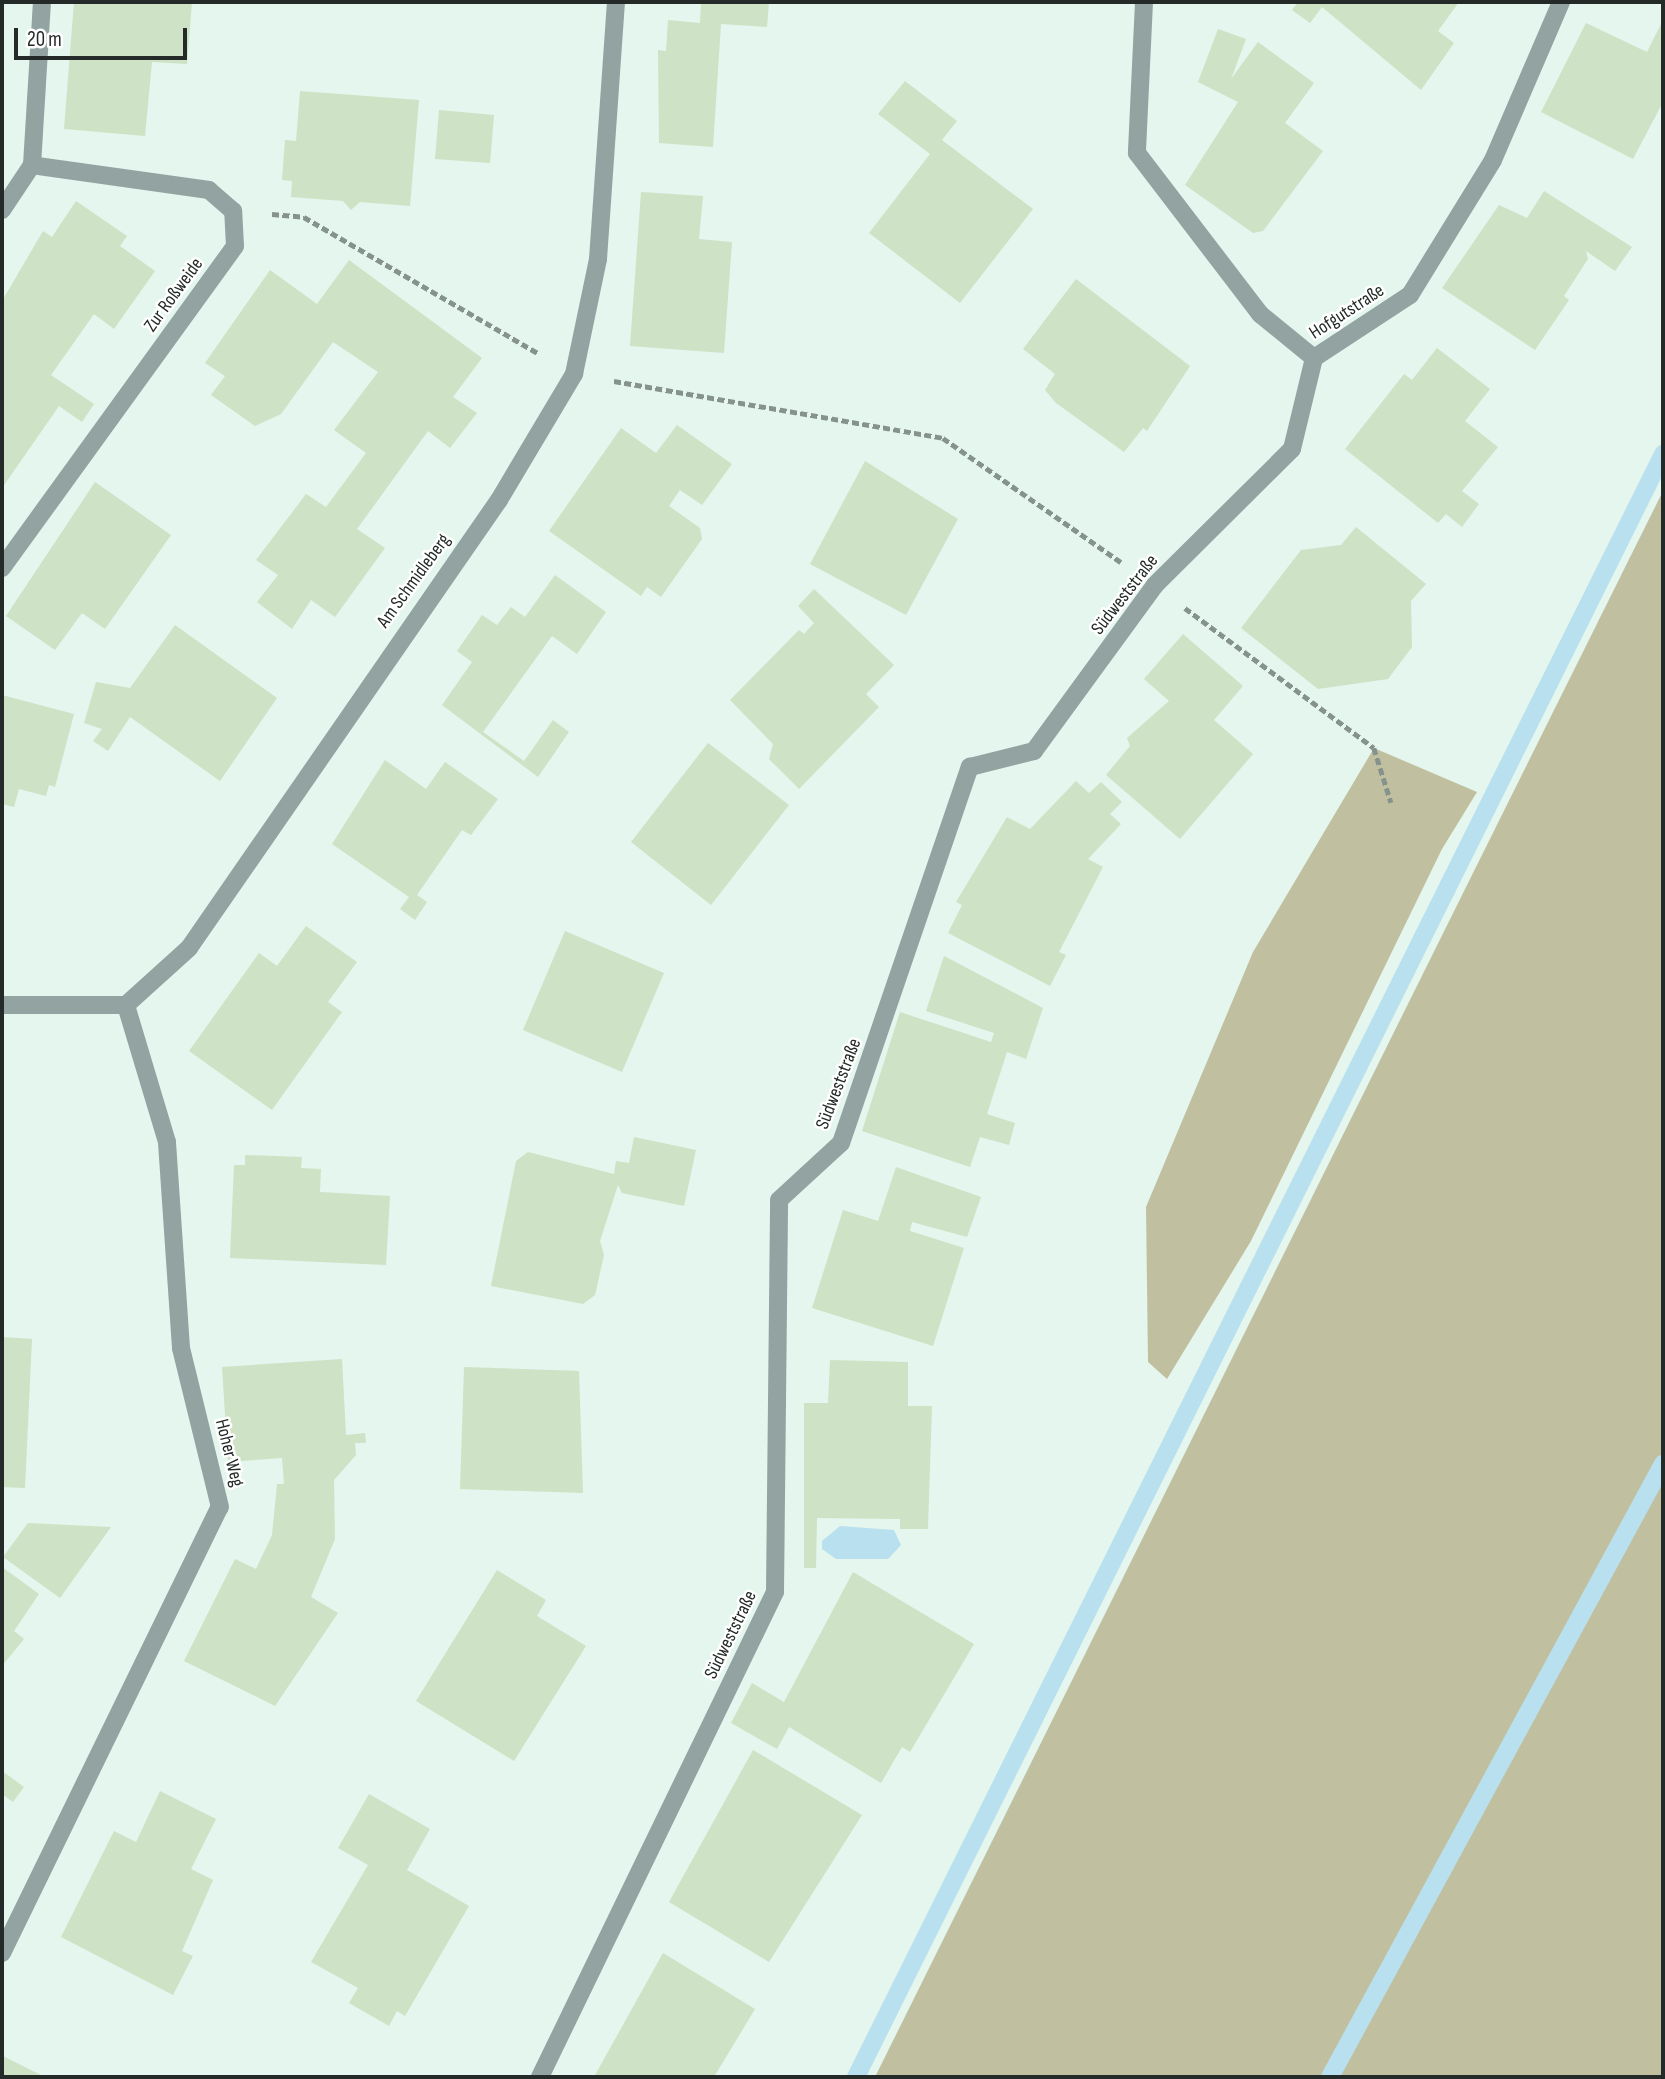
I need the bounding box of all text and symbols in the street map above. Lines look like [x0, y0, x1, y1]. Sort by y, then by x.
scale bar [18, 14, 191, 58]
text: 20 m [27, 27, 62, 52]
street label: Zur Roßweide [140, 254, 208, 336]
street label: Hofgutstraße [1305, 279, 1389, 345]
street label: Am Schmidleberg [372, 530, 456, 632]
street label: Südweststraße [1087, 550, 1163, 640]
street label: Südweststraße [811, 1035, 867, 1133]
street label: Hoher Weg [210, 1417, 248, 1489]
street label: Südweststraße [700, 1587, 762, 1683]

